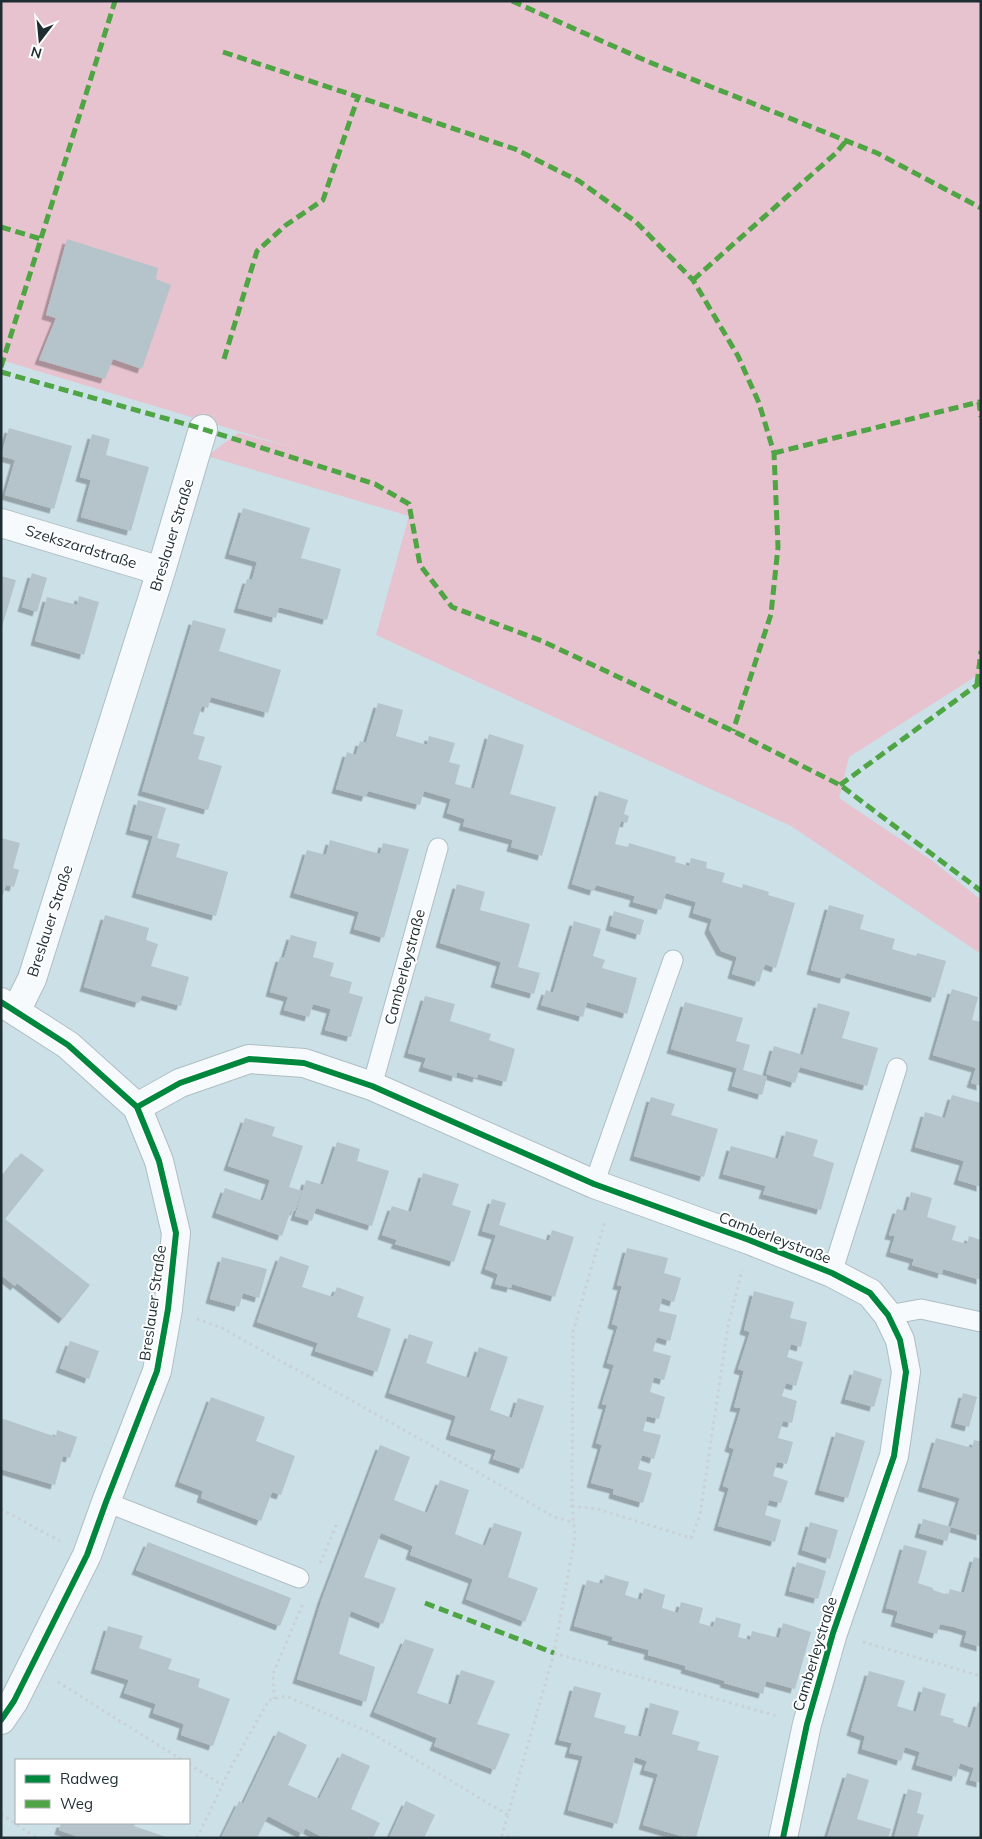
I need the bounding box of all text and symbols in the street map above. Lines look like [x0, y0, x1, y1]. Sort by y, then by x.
north arrow [15, 15, 65, 65]
text: N [29, 42, 44, 63]
street label: Breslauer Straße [145, 476, 198, 593]
street label: Szekszardstraße [23, 521, 139, 573]
street label: Breslauer Straße [22, 863, 77, 979]
street label: Camberleystraße [380, 907, 429, 1027]
street label: Camberleystraße [716, 1207, 834, 1268]
street label: Breslauer Straße [135, 1244, 170, 1362]
street label: Camberleystraße [788, 1594, 841, 1713]
legend [15, 1759, 190, 1824]
text: Radweg [60, 1769, 118, 1788]
text: Weg [60, 1794, 93, 1813]

